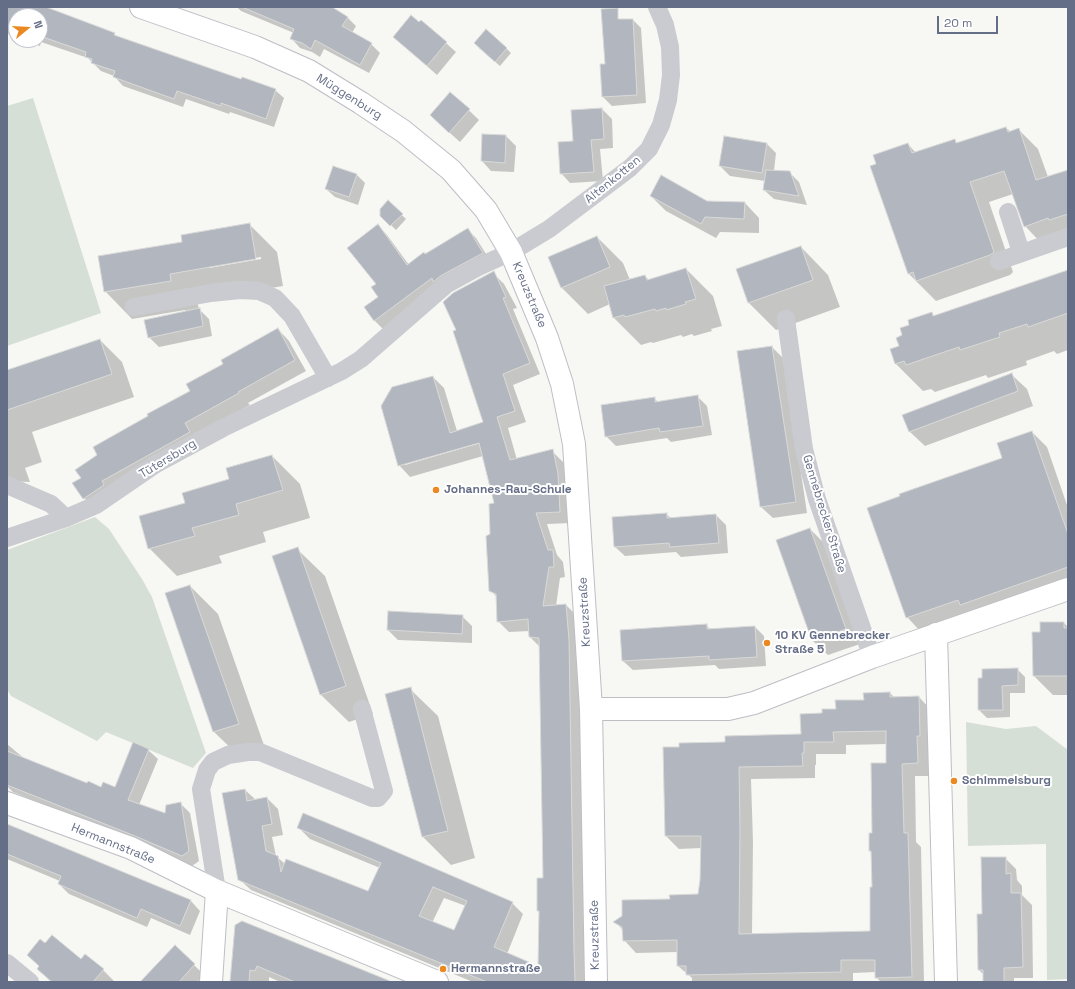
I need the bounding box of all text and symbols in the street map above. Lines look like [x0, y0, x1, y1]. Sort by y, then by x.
north arrow [8, 8, 48, 48]
scale bar [939, 8, 1000, 34]
text: 20 m [944, 15, 972, 31]
text: N [31, 19, 46, 30]
street label: Müggenburg [314, 71, 384, 123]
street label: Altenkotten [582, 153, 644, 207]
street label: Kreuzstraße [509, 260, 549, 330]
street label: Tütersburg [137, 436, 199, 482]
street label: Gennebrecker Straße [799, 453, 849, 575]
place label: Johannes-Rau-Schule [444, 483, 572, 497]
marker: Johannes-Rau-Schule [431, 485, 441, 495]
street label: Kreuzstraße [576, 577, 594, 647]
place label: 10 KV Gennebrecker Straße 5 [775, 629, 890, 657]
marker: 10 KV Gennebrecker Straße 5 [762, 638, 772, 648]
place label: Schimmelsburg [962, 774, 1051, 788]
marker: Schimmelsburg [949, 776, 959, 786]
street label: Hermannstraße [69, 821, 157, 867]
street label: Kreuzstraße [587, 900, 603, 970]
place label: Hermannstraße [451, 962, 540, 976]
marker: Hermannstraße [438, 964, 448, 974]

